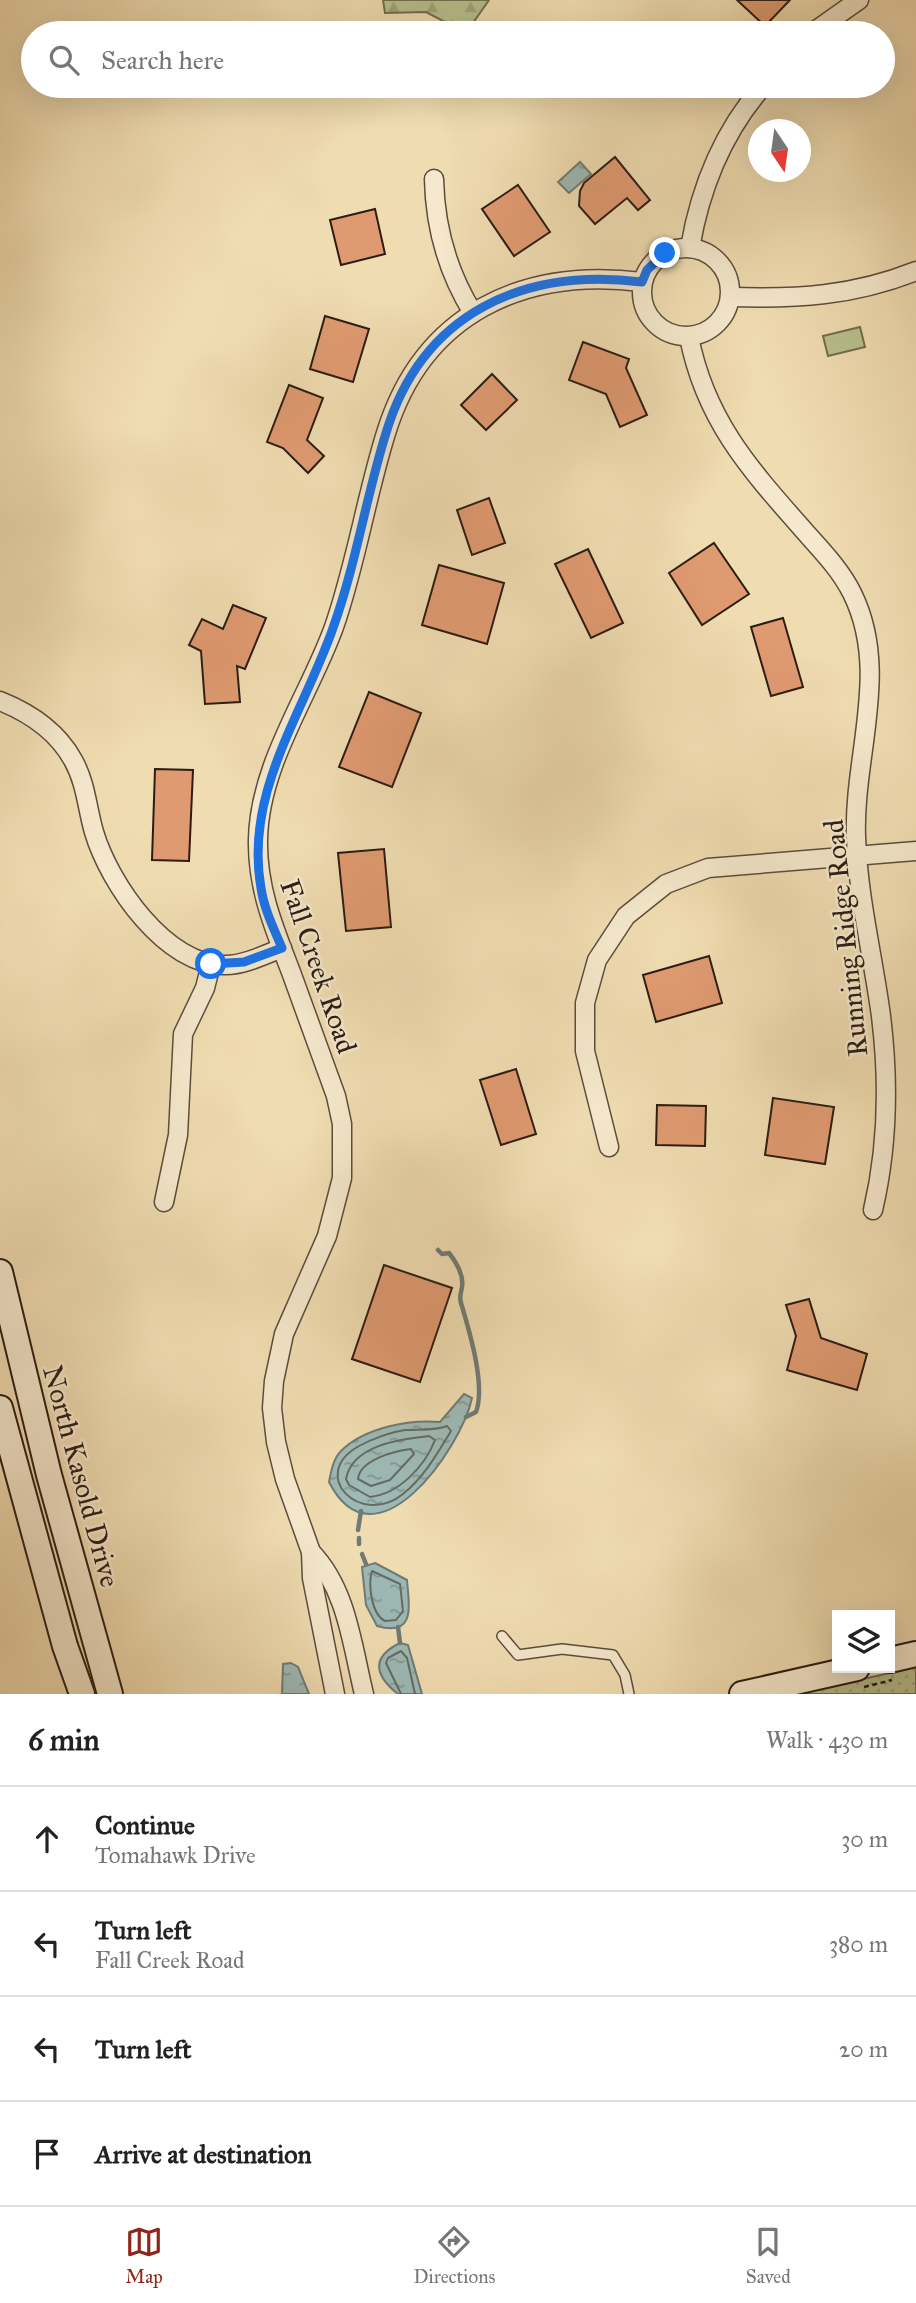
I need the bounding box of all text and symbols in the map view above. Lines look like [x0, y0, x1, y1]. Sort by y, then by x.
search box [21, 21, 895, 98]
icon: search [45, 41, 83, 79]
text: Search here [101, 44, 224, 76]
north arrow [748, 119, 811, 182]
route end [649, 237, 680, 268]
street label: Running Ridge Road [816, 818, 875, 1058]
street label: Fall Creek Road [272, 874, 365, 1058]
route start [195, 948, 226, 979]
street label: North Kasold Drive [35, 1362, 128, 1591]
map controls [832, 1610, 895, 1673]
button: layers [832, 1610, 895, 1673]
text: 6 min [28, 1722, 100, 1758]
text: Walk · 430 m [766, 1726, 888, 1754]
text: Continue [95, 1809, 195, 1841]
icon: ahead [28, 1820, 66, 1858]
text: 30 m [841, 1825, 888, 1853]
text: Tomahawk Drive [95, 1841, 256, 1869]
text: Turn left [95, 1914, 191, 1946]
icon: left [28, 1925, 66, 1963]
text: 380 m [829, 1930, 888, 1958]
text: Fall Creek Road [95, 1946, 244, 1974]
icon: left [28, 2030, 66, 2068]
text: Turn left [95, 2033, 191, 2065]
text: 20 m [839, 2035, 888, 2063]
icon: arrive [28, 2135, 66, 2173]
text: Arrive at destination [95, 2138, 312, 2170]
tab: Map [125, 2223, 163, 2288]
tab: Directions [413, 2223, 495, 2288]
tab: Saved [746, 2223, 791, 2288]

